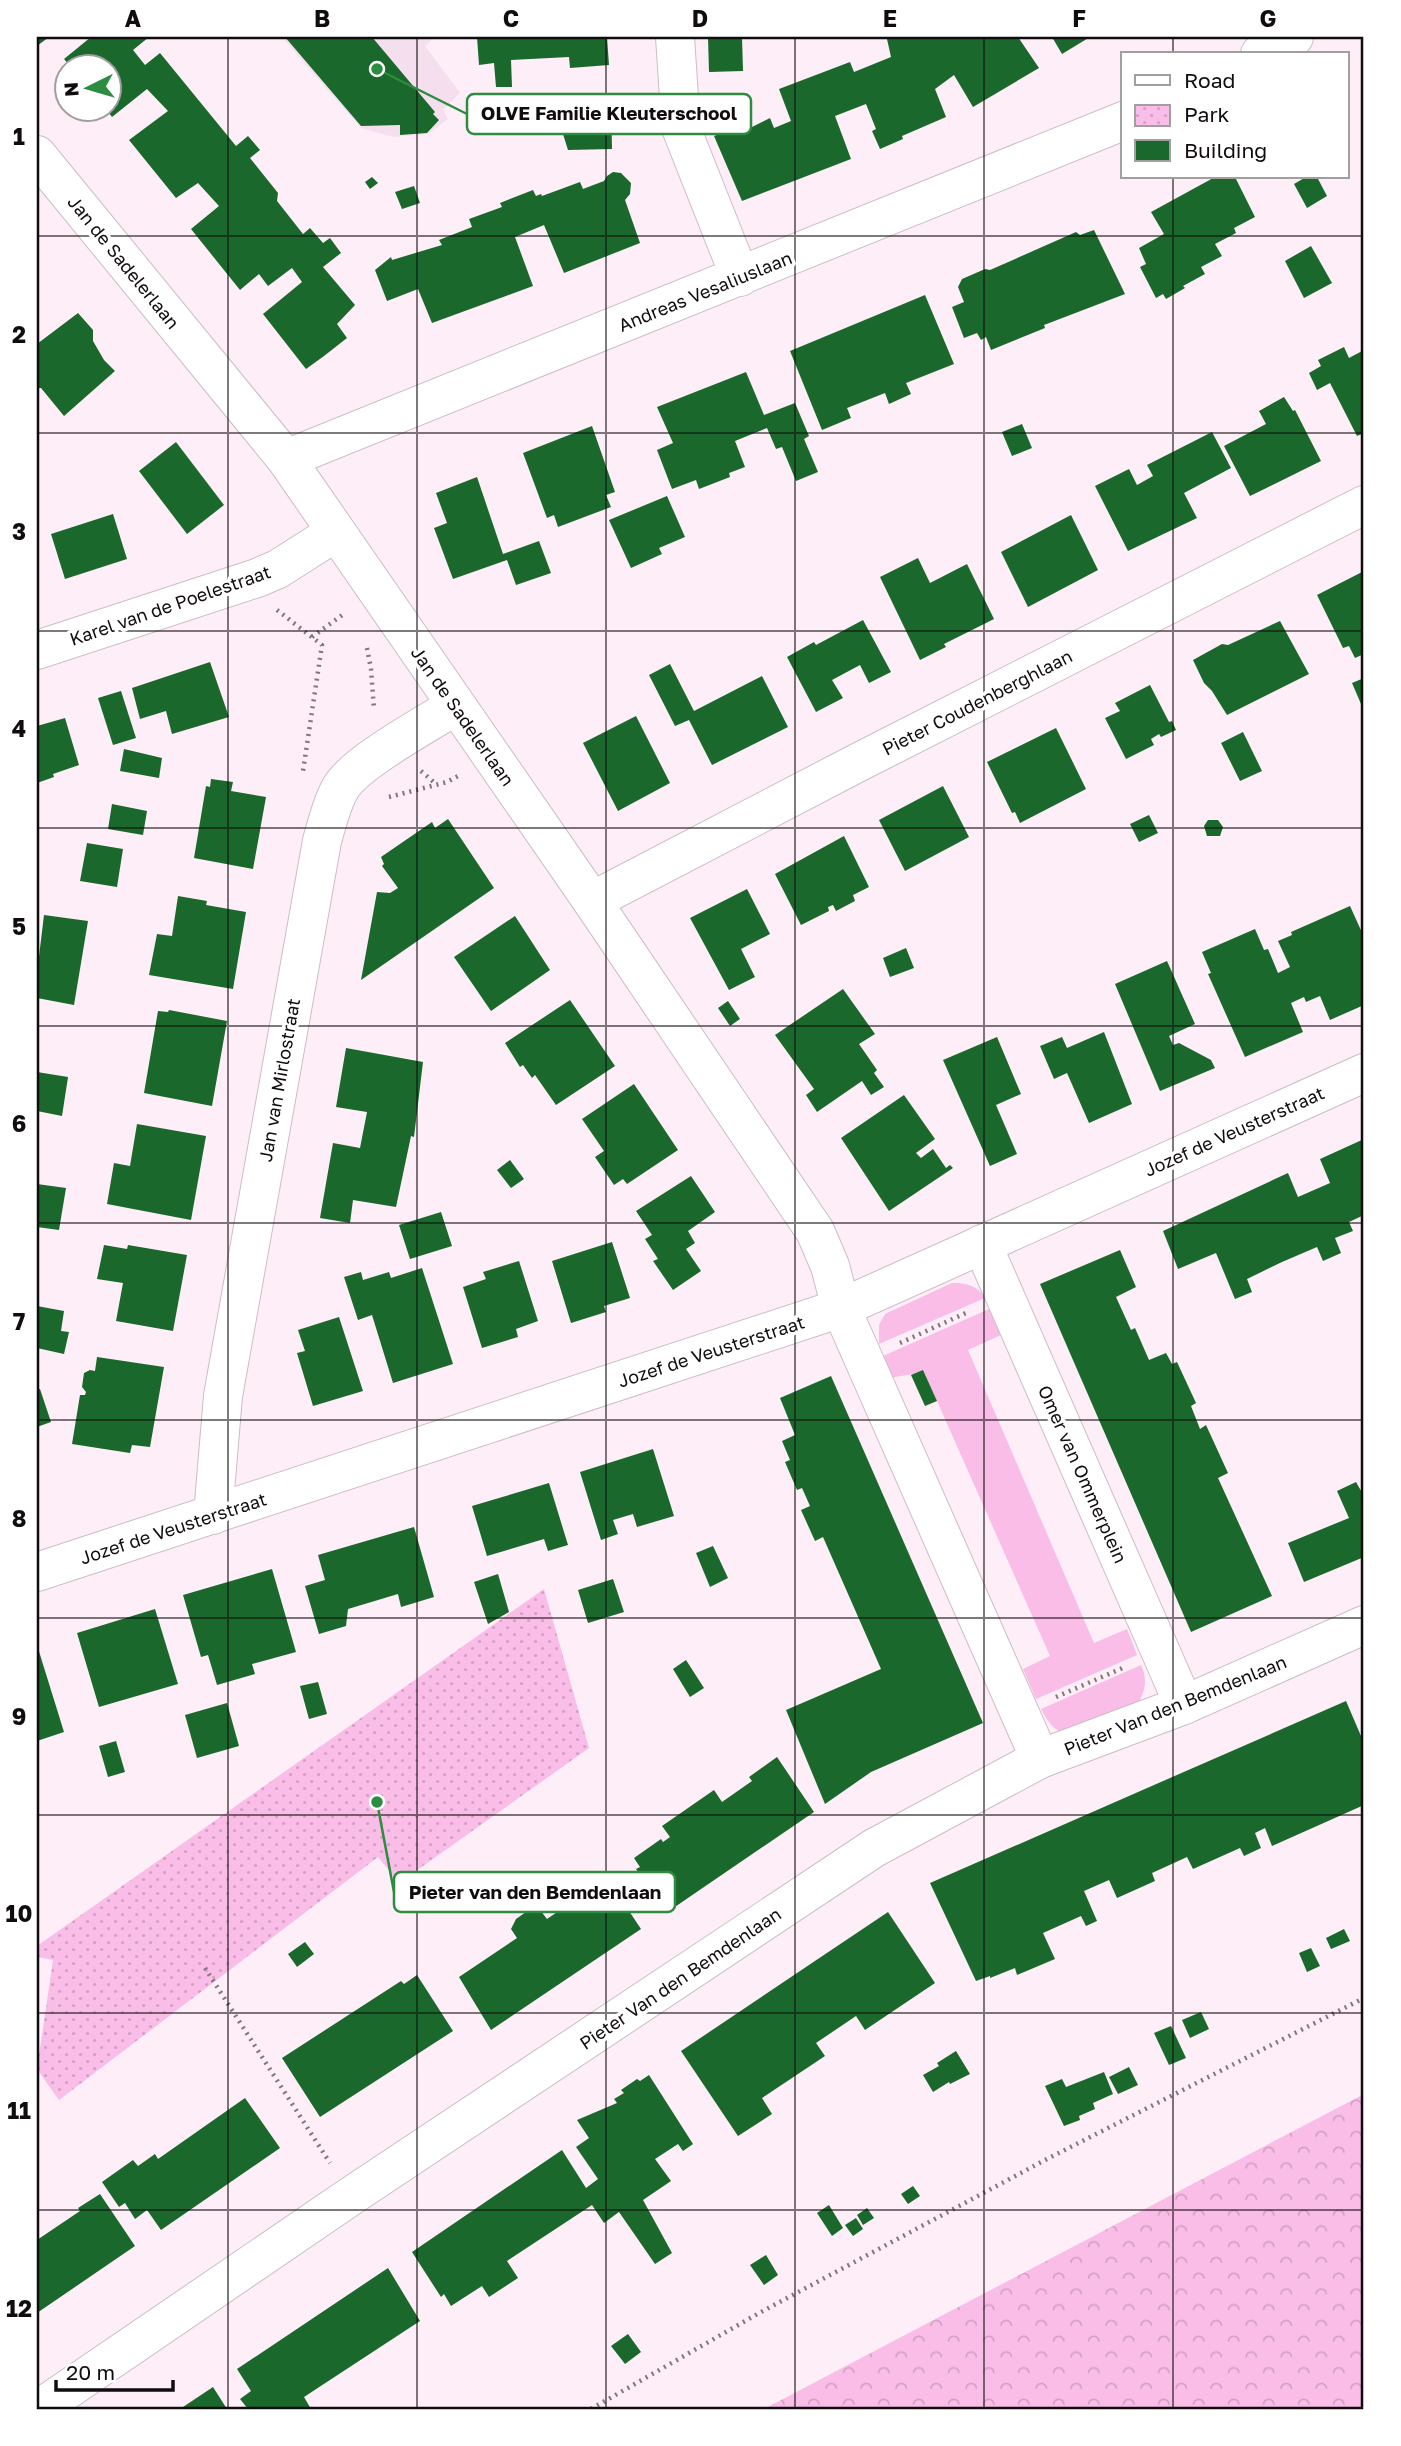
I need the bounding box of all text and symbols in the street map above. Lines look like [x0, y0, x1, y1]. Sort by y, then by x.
text: A [125, 4, 142, 32]
text: B [314, 4, 330, 32]
text: C [503, 4, 519, 32]
text: D [692, 4, 708, 32]
text: E [883, 4, 897, 32]
text: F [1072, 4, 1086, 32]
text: G [1260, 4, 1276, 32]
north arrow [52, 52, 122, 122]
legend [1121, 52, 1348, 178]
text: Road [1184, 67, 1235, 93]
text: N [58, 81, 83, 98]
callout: OLVE Familie Kleuterschool [467, 94, 751, 134]
text: OLVE Familie Kleuterschool [481, 101, 737, 124]
text: Park [1184, 101, 1230, 127]
text: 1 [13, 122, 25, 150]
text: Building [1184, 137, 1267, 163]
street label: Jan de Sadelerlaan [63, 191, 185, 333]
street label: Andreas Vesaliuslaan [615, 246, 795, 336]
text: 2 [12, 320, 26, 348]
text: 3 [12, 517, 26, 545]
street label: Karel van de Poelestraat [67, 560, 273, 650]
street label: Jan de Sadelerlaan [407, 642, 519, 790]
street label: Pieter Coudenberghlaan [878, 644, 1076, 760]
text: 4 [12, 714, 26, 742]
text: 5 [12, 912, 26, 940]
street label: Jan van Mirlostraat [254, 997, 304, 1163]
street label: Jozef de Veusterstraat [1141, 1081, 1327, 1181]
text: 6 [12, 1109, 26, 1137]
text: 7 [13, 1307, 25, 1335]
street label: Jozef de Veusterstraat [615, 1310, 807, 1392]
street label: Omer van Ommerplein [1034, 1382, 1132, 1566]
street label: Jozef de Veusterstraat [77, 1487, 269, 1569]
text: 8 [12, 1504, 26, 1532]
street label: Pieter Van den Bemdenlaan [1060, 1650, 1290, 1760]
text: 9 [12, 1702, 26, 1730]
callout: Pieter van den Bemdenlaan [394, 1872, 675, 1912]
text: Pieter van den Bemdenlaan [409, 1880, 661, 1903]
text: 10 [6, 1899, 32, 1927]
street label: Pieter Van den Bemdenlaan [575, 1902, 785, 2054]
text: 11 [7, 2096, 31, 2124]
text: 12 [6, 2294, 32, 2322]
scale bar [56, 2348, 173, 2392]
text: 20 m [66, 2359, 115, 2385]

